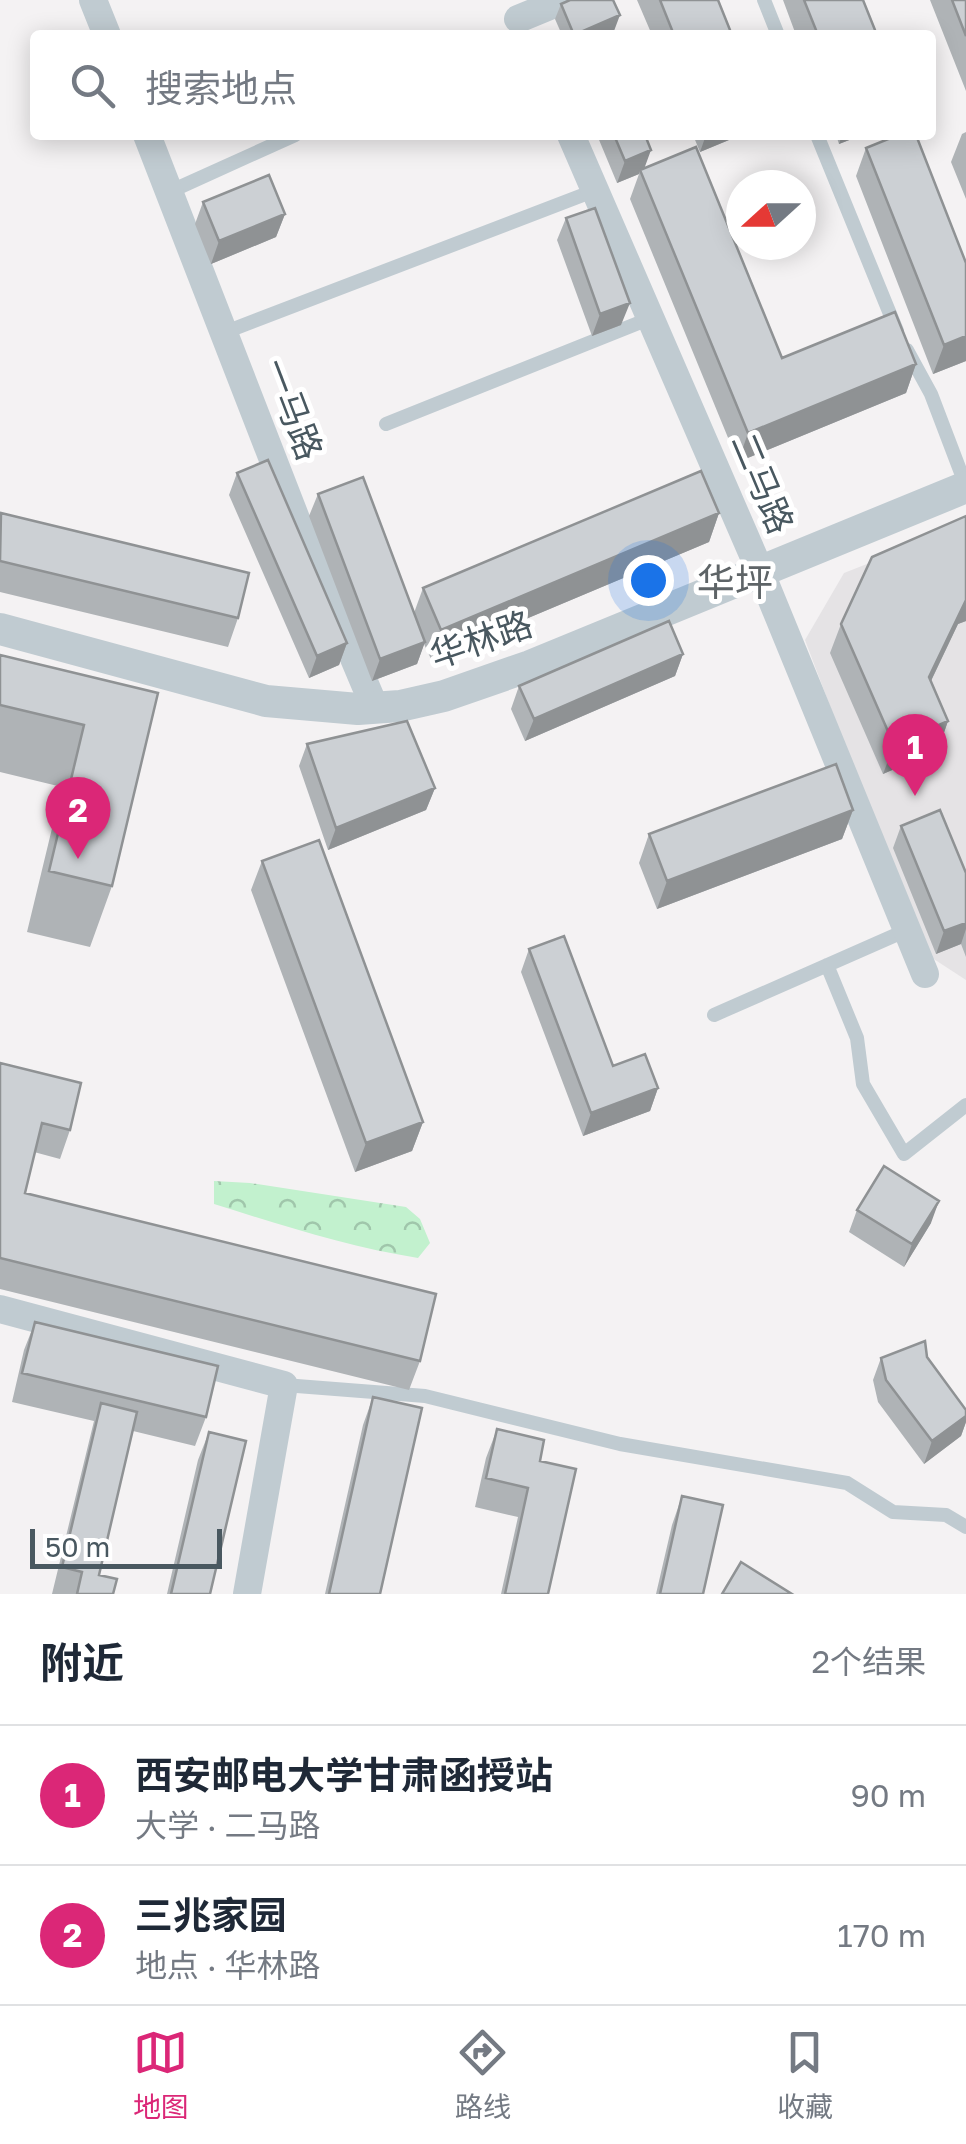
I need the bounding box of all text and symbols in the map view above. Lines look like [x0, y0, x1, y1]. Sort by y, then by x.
search box [30, 30, 936, 140]
icon: search [65, 58, 120, 113]
text: 搜索地点 [145, 65, 297, 110]
north arrow [726, 170, 816, 260]
street label: 一马路 [255, 352, 331, 466]
street label: 二马路 [723, 426, 803, 540]
your location [623, 555, 674, 606]
district label: 华坪 [697, 559, 773, 604]
street label: 华林路 [425, 602, 537, 676]
pin: 1 [882, 714, 948, 796]
pin: 2 [46, 776, 110, 859]
scale bar [30, 1524, 222, 1568]
text: 50 m [45, 1530, 110, 1563]
text: 附近 [40, 1637, 124, 1687]
text: 2个结果 [811, 1642, 926, 1680]
text: 西安邮电大学甘肃函授站 [135, 1752, 553, 1797]
text: 1 [64, 1776, 81, 1814]
text: 90 m [850, 1776, 926, 1814]
text: 大学 · 二马路 [135, 1806, 321, 1844]
text: 三兆家园 [135, 1892, 287, 1937]
text: 2 [63, 1916, 82, 1954]
text: 170 m [837, 1916, 926, 1954]
text: 地点 · 华林路 [135, 1946, 321, 1984]
tab: 地图 [133, 2025, 189, 2125]
tab: 路线 [455, 2025, 511, 2125]
tab: 收藏 [777, 2025, 833, 2125]

